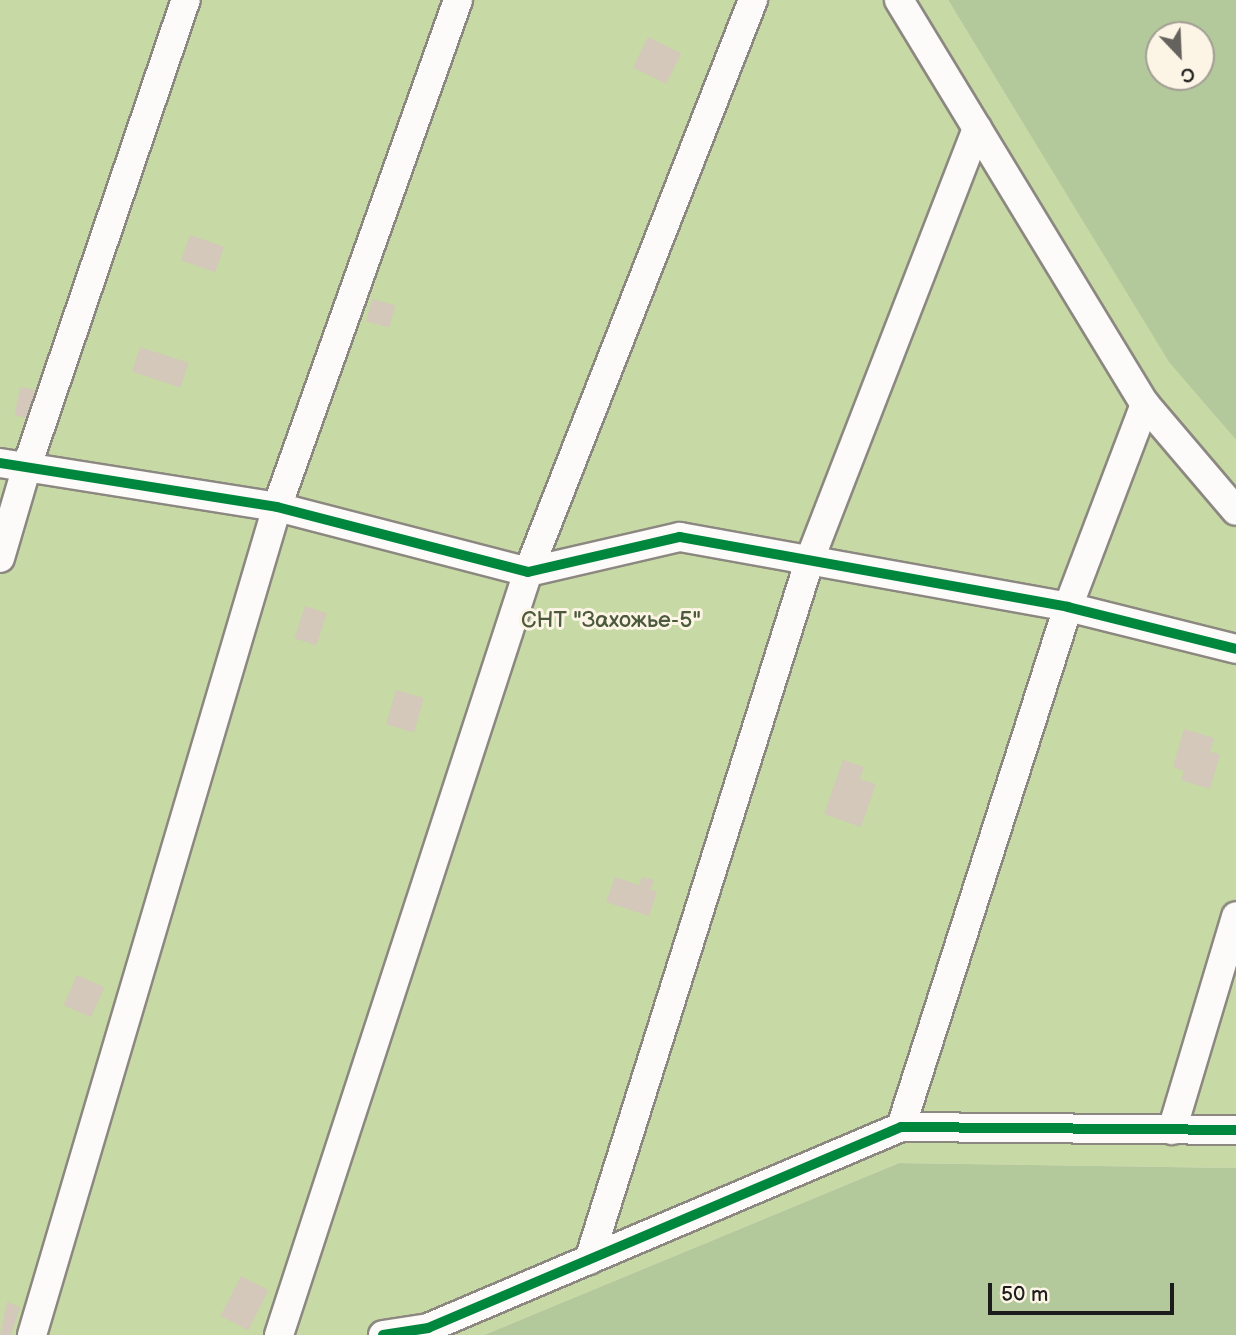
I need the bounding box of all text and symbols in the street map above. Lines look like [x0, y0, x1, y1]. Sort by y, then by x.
north arrow [1145, 21, 1215, 91]
text: С [1177, 61, 1198, 87]
park label: СНТ "Захожье-5" [521, 606, 701, 634]
scale bar [991, 1268, 1176, 1312]
text: 50 m [1001, 1282, 1048, 1307]

